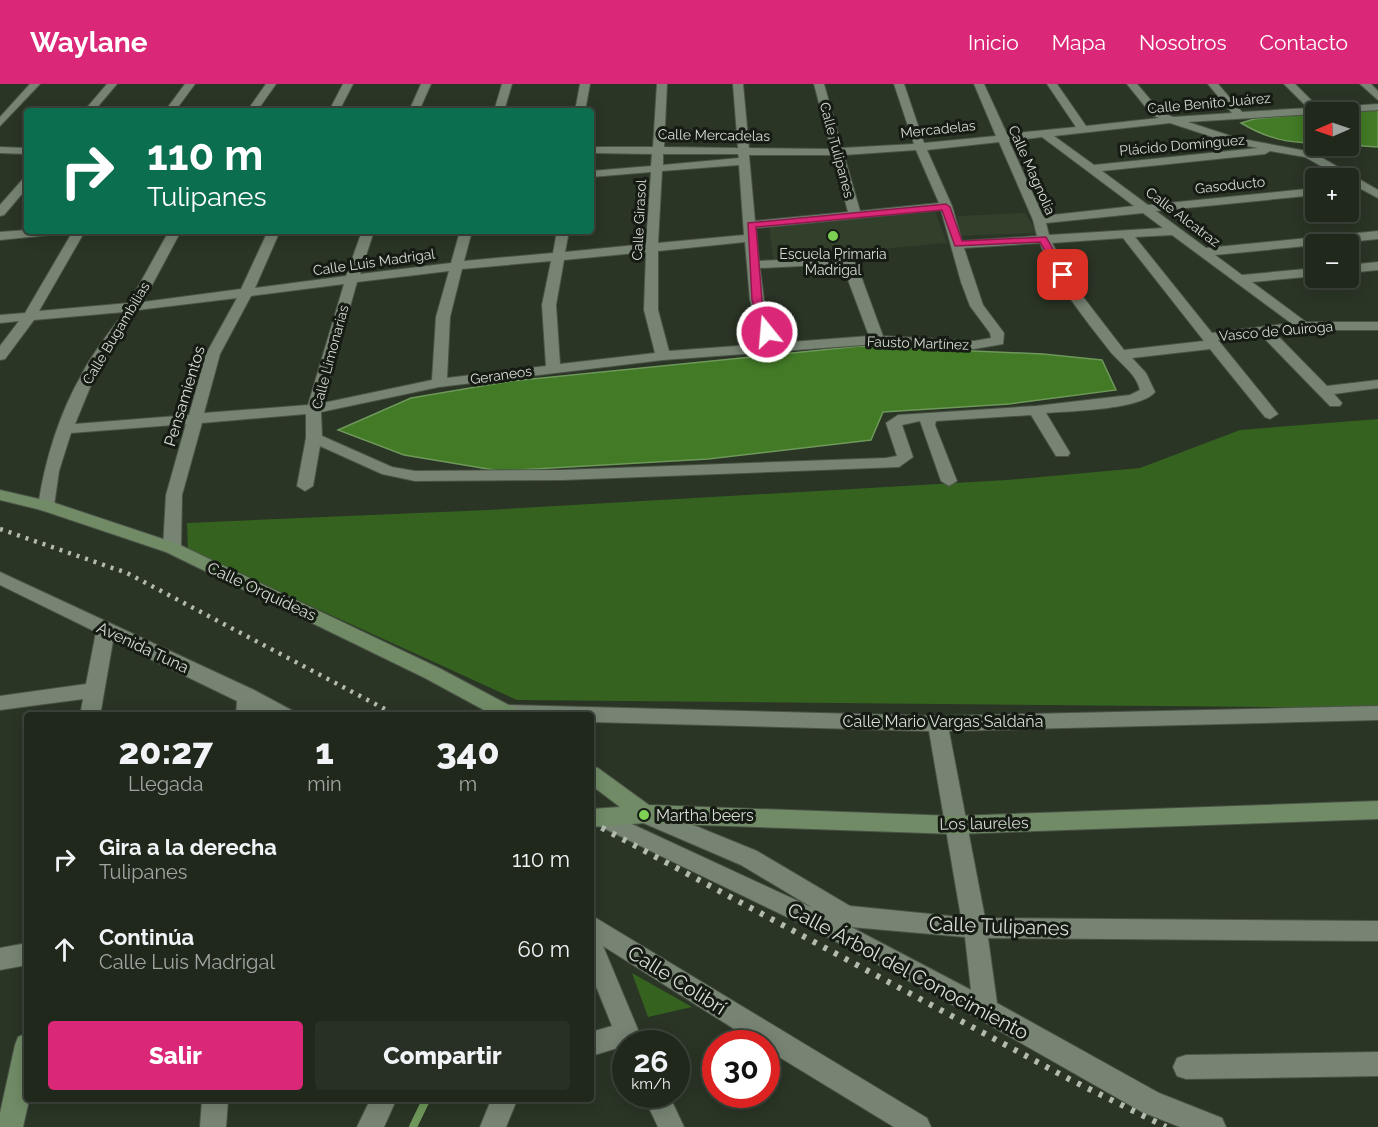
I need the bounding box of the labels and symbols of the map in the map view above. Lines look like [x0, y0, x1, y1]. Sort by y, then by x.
street label: Calle Benito Juárez [1147, 90, 1271, 116]
street label: Calle Tulipanes [817, 101, 857, 200]
north arrow [1305, 102, 1359, 156]
street label: Mercadelas [900, 117, 977, 141]
street label: Calle Magnolia [1005, 123, 1059, 217]
street label: Calle Mercadelas [658, 126, 770, 144]
street label: Plácido Domínguez [1119, 132, 1246, 158]
street label: Gasoducto [1194, 173, 1266, 197]
street label: Calle Girasol [629, 179, 649, 261]
street label: Calle Alcatraz [1143, 184, 1223, 250]
marker: Escuela Primaria Madrigal [826, 229, 840, 243]
street label: Calle Luis Madrigal [312, 245, 436, 278]
place label: Escuela Primaria Madrigal [779, 246, 887, 278]
pin [1037, 249, 1088, 300]
street label: Calle Bugambilias [79, 279, 153, 387]
position arrow [735, 300, 799, 364]
street label: Calle Limonarias [308, 303, 352, 411]
street label: Vasco de Quiroga [1218, 318, 1334, 344]
street label: Fausto Martínez [867, 333, 969, 353]
street label: Pensamientos [160, 343, 209, 449]
street label: Geraneos [469, 363, 533, 387]
street label: Calle Orquídeas [204, 558, 319, 625]
street label: Avenida Tuna [94, 618, 192, 677]
street label: Calle Mario Vargas Saldaña [843, 712, 1043, 731]
place label: Martha beers [656, 806, 754, 825]
marker: Martha beers [637, 808, 651, 822]
street label: Los laureles [939, 813, 1029, 834]
street label: Calle Árbol del Conocimiento [783, 897, 1033, 1045]
street label: Calle Tulipanes [928, 912, 1070, 940]
street label: Calle Colibrí [623, 940, 731, 1020]
speed limit sign: 30 [702, 1030, 780, 1108]

